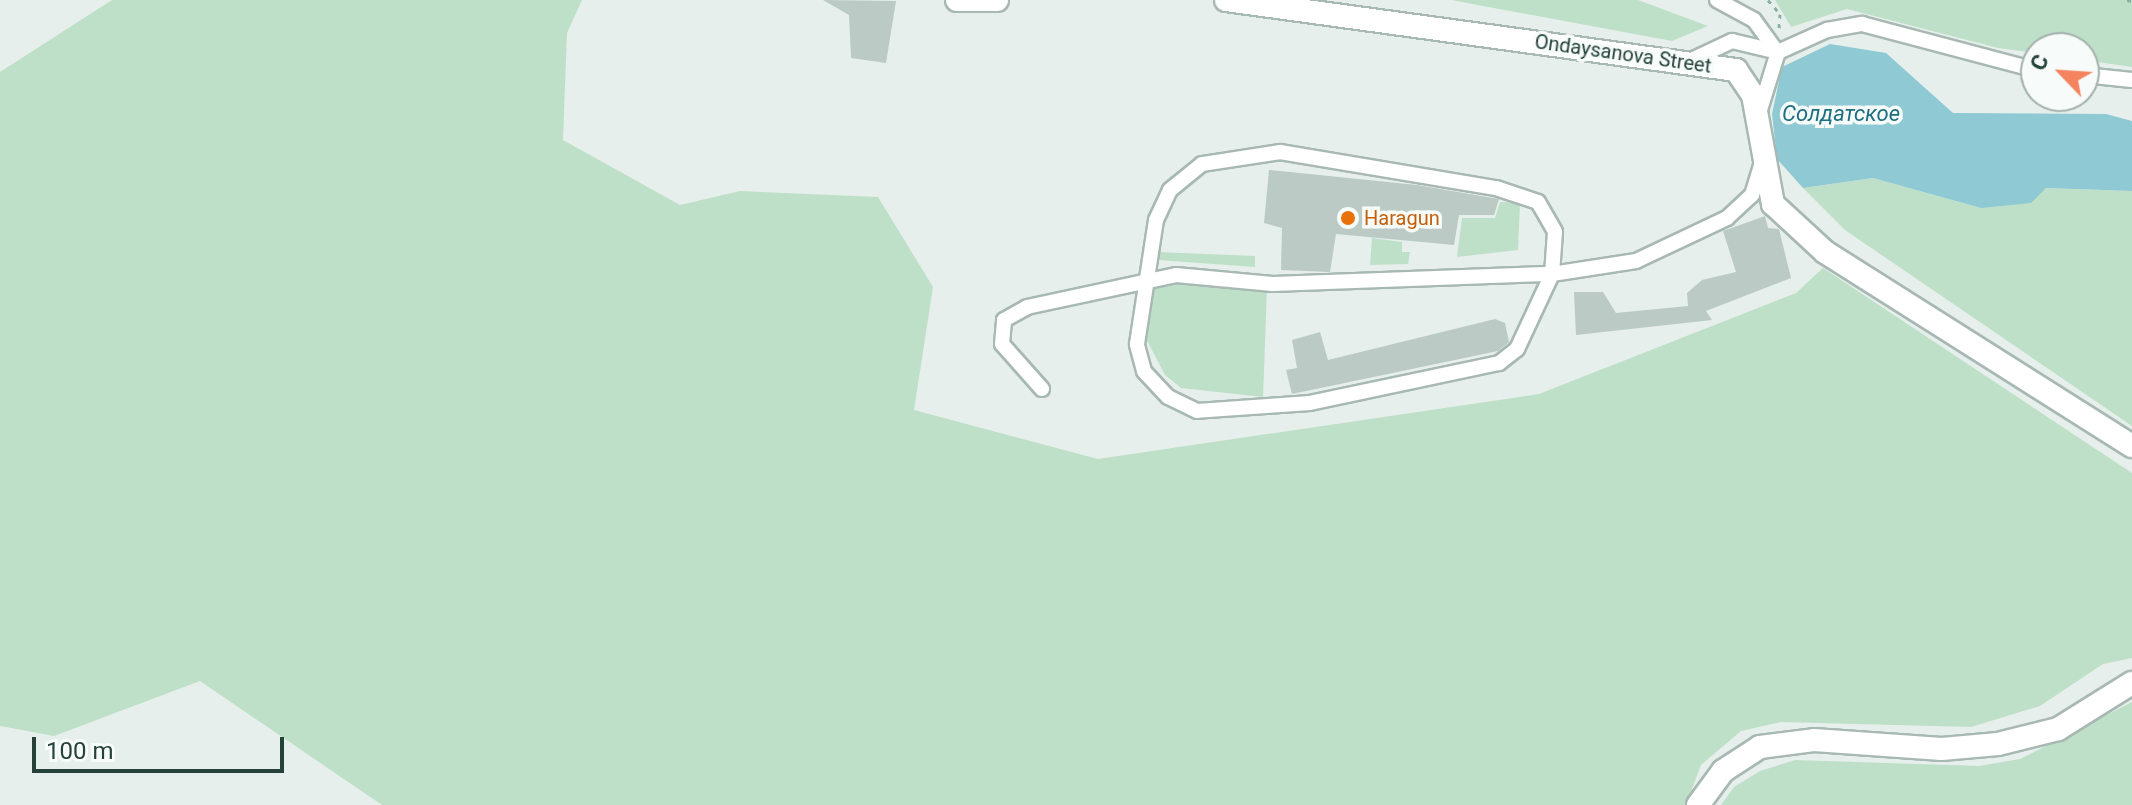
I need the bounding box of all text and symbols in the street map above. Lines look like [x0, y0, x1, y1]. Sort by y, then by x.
street label: Ondaysanova Street [1533, 30, 1713, 78]
north arrow [2020, 32, 2100, 112]
text: С [2025, 51, 2054, 74]
water label: Солдатское [1782, 101, 1900, 127]
place label: Haragun [1364, 206, 1440, 230]
marker: Haragun [1339, 209, 1357, 227]
scale bar [36, 721, 288, 771]
text: 100 m [46, 737, 113, 765]

